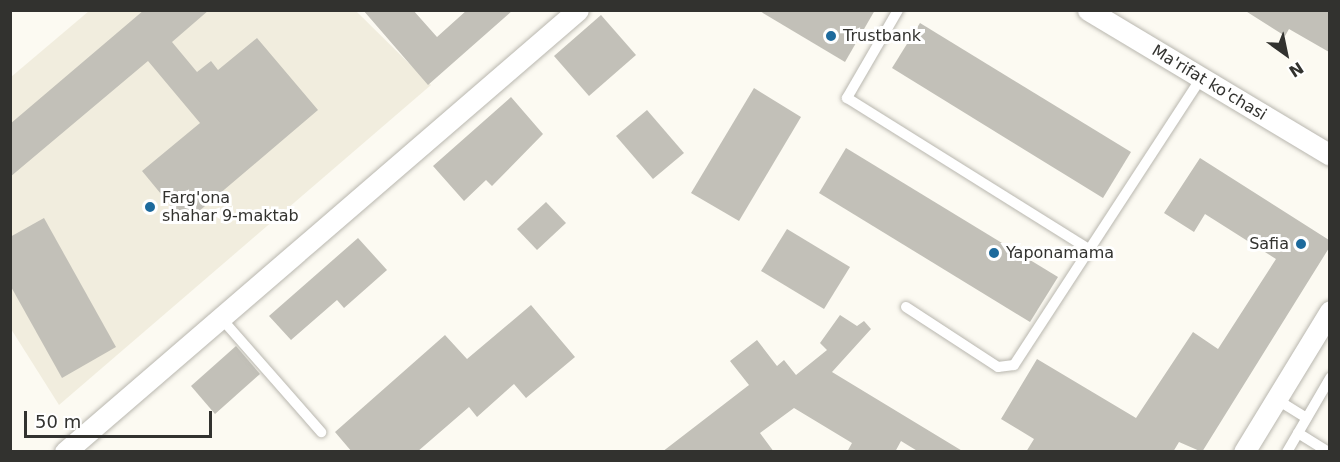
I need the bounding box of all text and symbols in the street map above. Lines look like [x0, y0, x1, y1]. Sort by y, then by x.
north arrow [1256, 24, 1316, 84]
place label: Trustbank [843, 26, 921, 46]
marker: Trustbank [824, 29, 838, 43]
street label: Ma'rifat ko'chasi [1148, 41, 1270, 125]
text: N [1285, 58, 1307, 81]
place label: Farg'ona shahar 9-maktab [162, 188, 299, 226]
marker: Farg'ona shahar 9-maktab [143, 200, 157, 214]
place label: Safia [1249, 234, 1289, 254]
marker: Safia [1294, 237, 1308, 251]
place label: Yaponamama [1006, 243, 1114, 263]
marker: Yaponamama [987, 246, 1001, 260]
scale bar [27, 399, 214, 437]
text: 50 m [35, 411, 81, 432]

